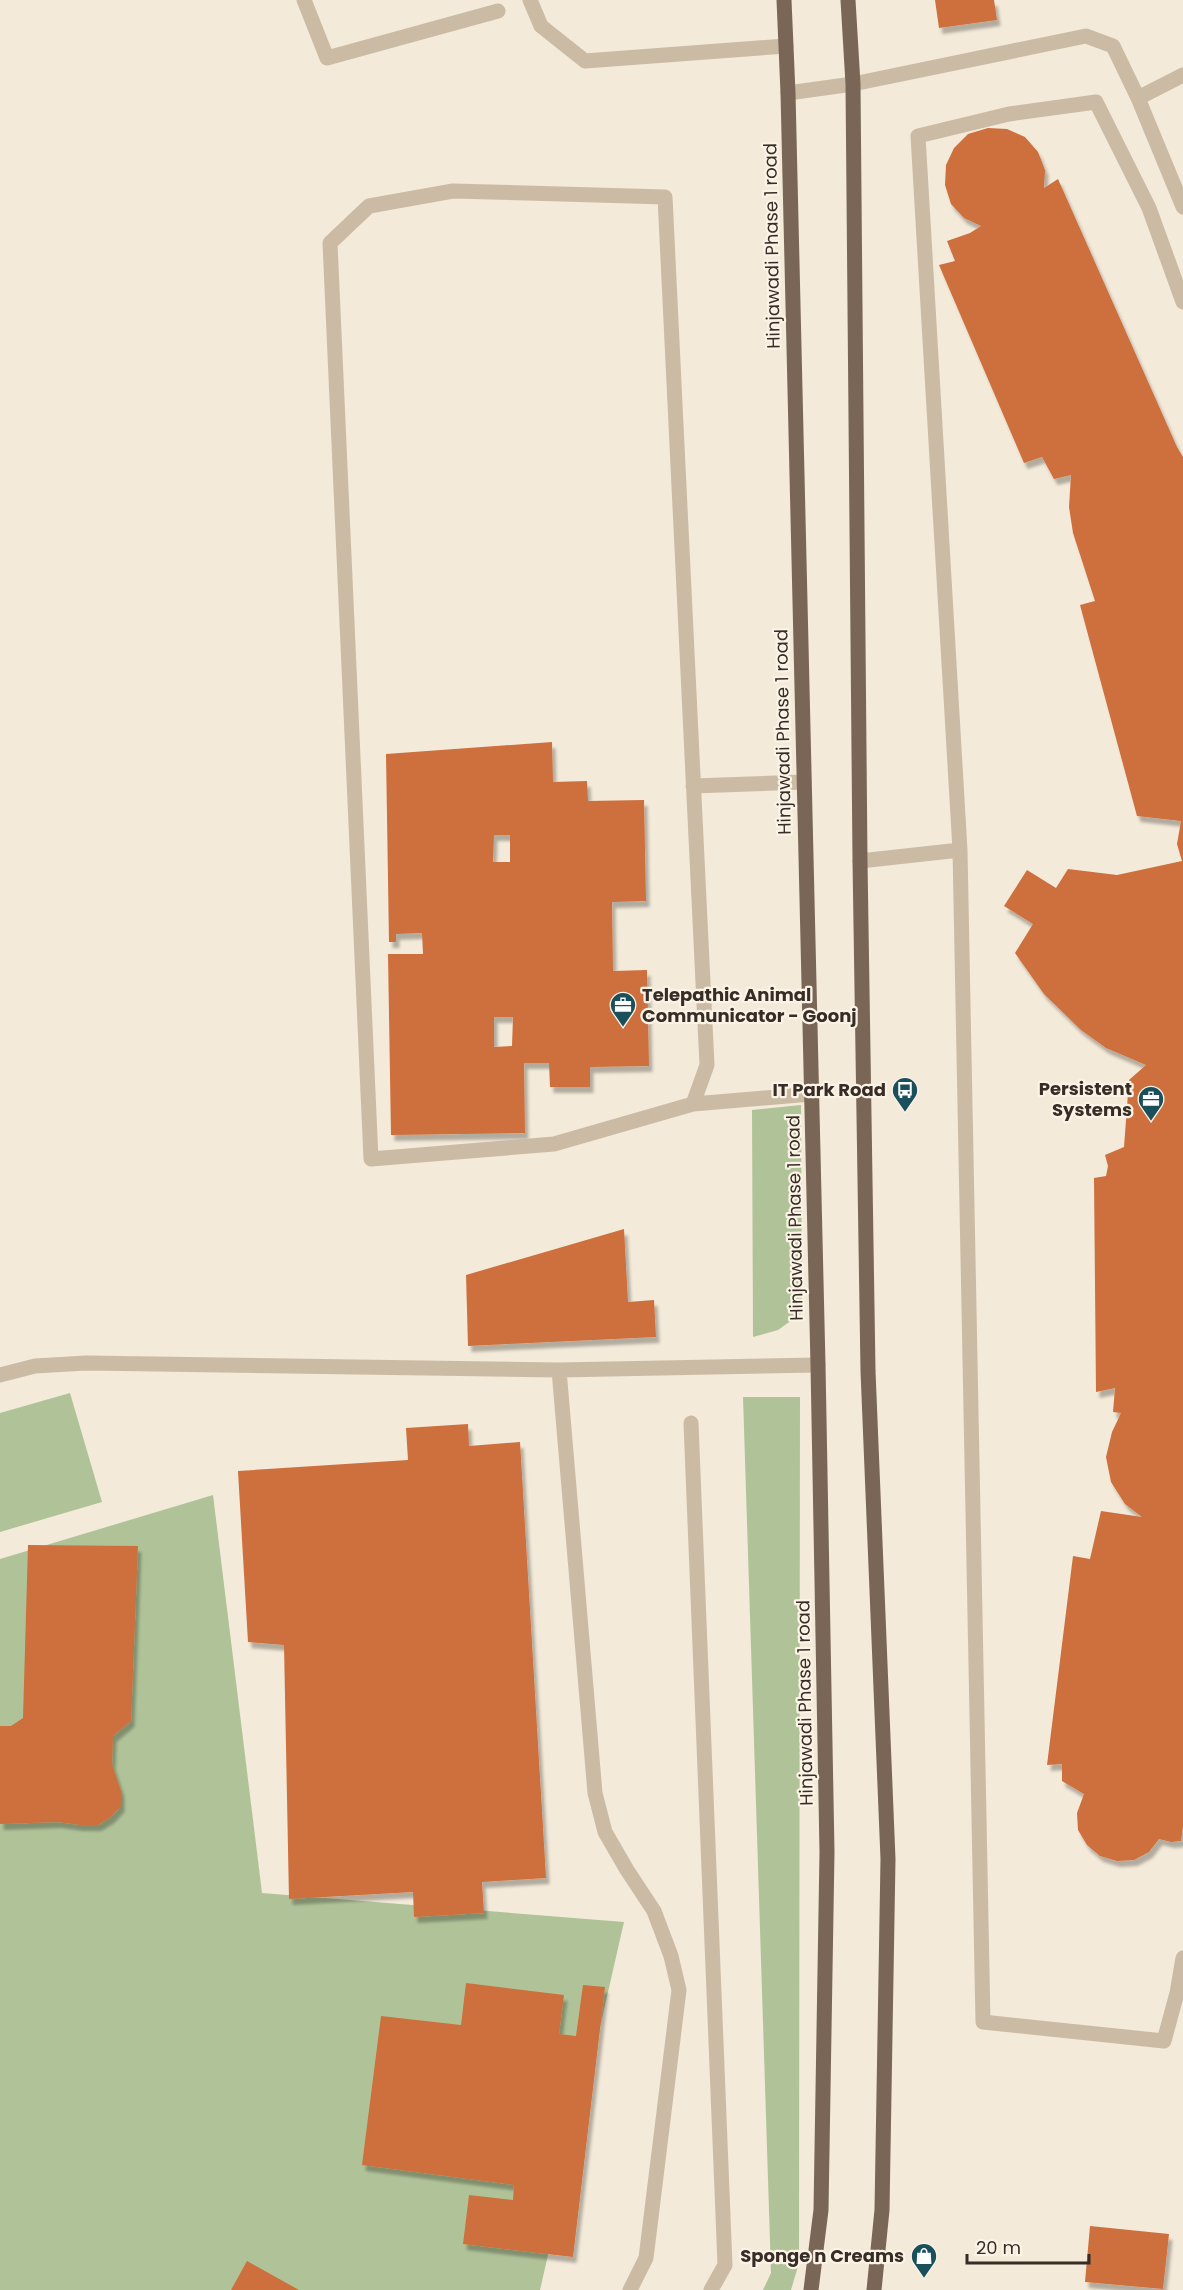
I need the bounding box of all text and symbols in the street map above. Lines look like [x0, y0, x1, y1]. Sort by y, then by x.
street label: Hinjawadi Phase 1 road [757, 143, 786, 349]
street label: Hinjawadi Phase 1 road [768, 629, 797, 835]
place label: Telepathic Animal Communicator - Goonj [642, 982, 857, 1028]
office icon: Telepathic Animal Communicator - Goonj [608, 990, 638, 1028]
bus stop icon: IT Park Road [890, 1075, 920, 1113]
place label: Persistent Systems [1039, 1076, 1132, 1122]
place label: IT Park Road [772, 1077, 886, 1102]
office icon: Persistent Systems [1136, 1084, 1166, 1122]
street label: Hinjawadi Phase 1 road [780, 1115, 809, 1321]
street label: Hinjawadi Phase 1 road [790, 1600, 819, 1806]
scale bar [967, 2227, 1088, 2265]
text: 20 m [976, 2235, 1021, 2260]
shop icon: Sponge n Creams [909, 2241, 939, 2279]
place label: Sponge n Creams [740, 2243, 904, 2268]

